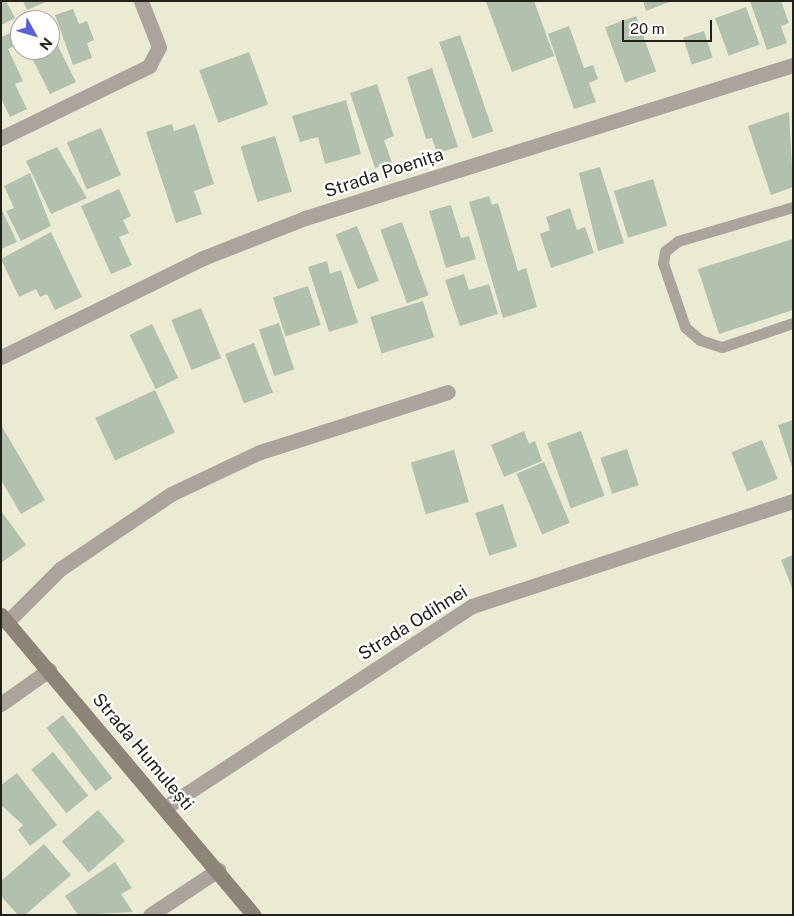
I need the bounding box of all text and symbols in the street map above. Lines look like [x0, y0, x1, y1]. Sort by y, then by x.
north arrow [10, 10, 60, 60]
scale bar [624, 10, 714, 42]
text: 20 m [630, 20, 665, 37]
text: N [36, 35, 56, 53]
street label: Strada Poenița [322, 144, 446, 202]
street label: Strada Odihnei [355, 581, 471, 665]
street label: Strada Humulești [88, 689, 198, 815]

